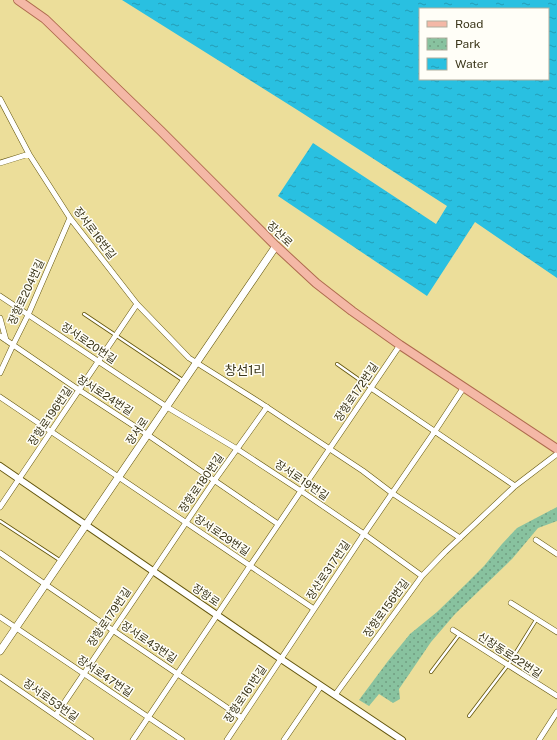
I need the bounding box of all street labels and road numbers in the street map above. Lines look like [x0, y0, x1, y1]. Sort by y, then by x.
street label: 장서로16번길 [72, 205, 118, 261]
street label: 장산로 [265, 219, 295, 249]
street label: 장항로204번길 [6, 257, 46, 327]
street label: 장서로20번길 [59, 320, 119, 366]
street label: 장항로172번길 [332, 360, 380, 424]
street label: 장서로24번길 [75, 373, 135, 417]
street label: 장항로196번길 [26, 384, 74, 448]
street label: 장서로 [124, 415, 150, 447]
street label: 장항로180번길 [176, 451, 226, 515]
street label: 장서로19번길 [273, 458, 331, 502]
street label: 장서로29번길 [192, 512, 252, 558]
street label: 장산로317번길 [304, 538, 352, 602]
street label: 장항로156번길 [361, 577, 411, 639]
street label: 장항로 [190, 582, 222, 608]
street label: 장항로179번길 [85, 585, 133, 649]
street label: 장서로43번길 [119, 619, 179, 665]
street label: 신창동로22번길 [476, 630, 544, 680]
street label: 장서로47번길 [75, 653, 135, 699]
street label: 장항로161번길 [221, 663, 269, 725]
street label: 장서로53번길 [21, 677, 81, 723]

